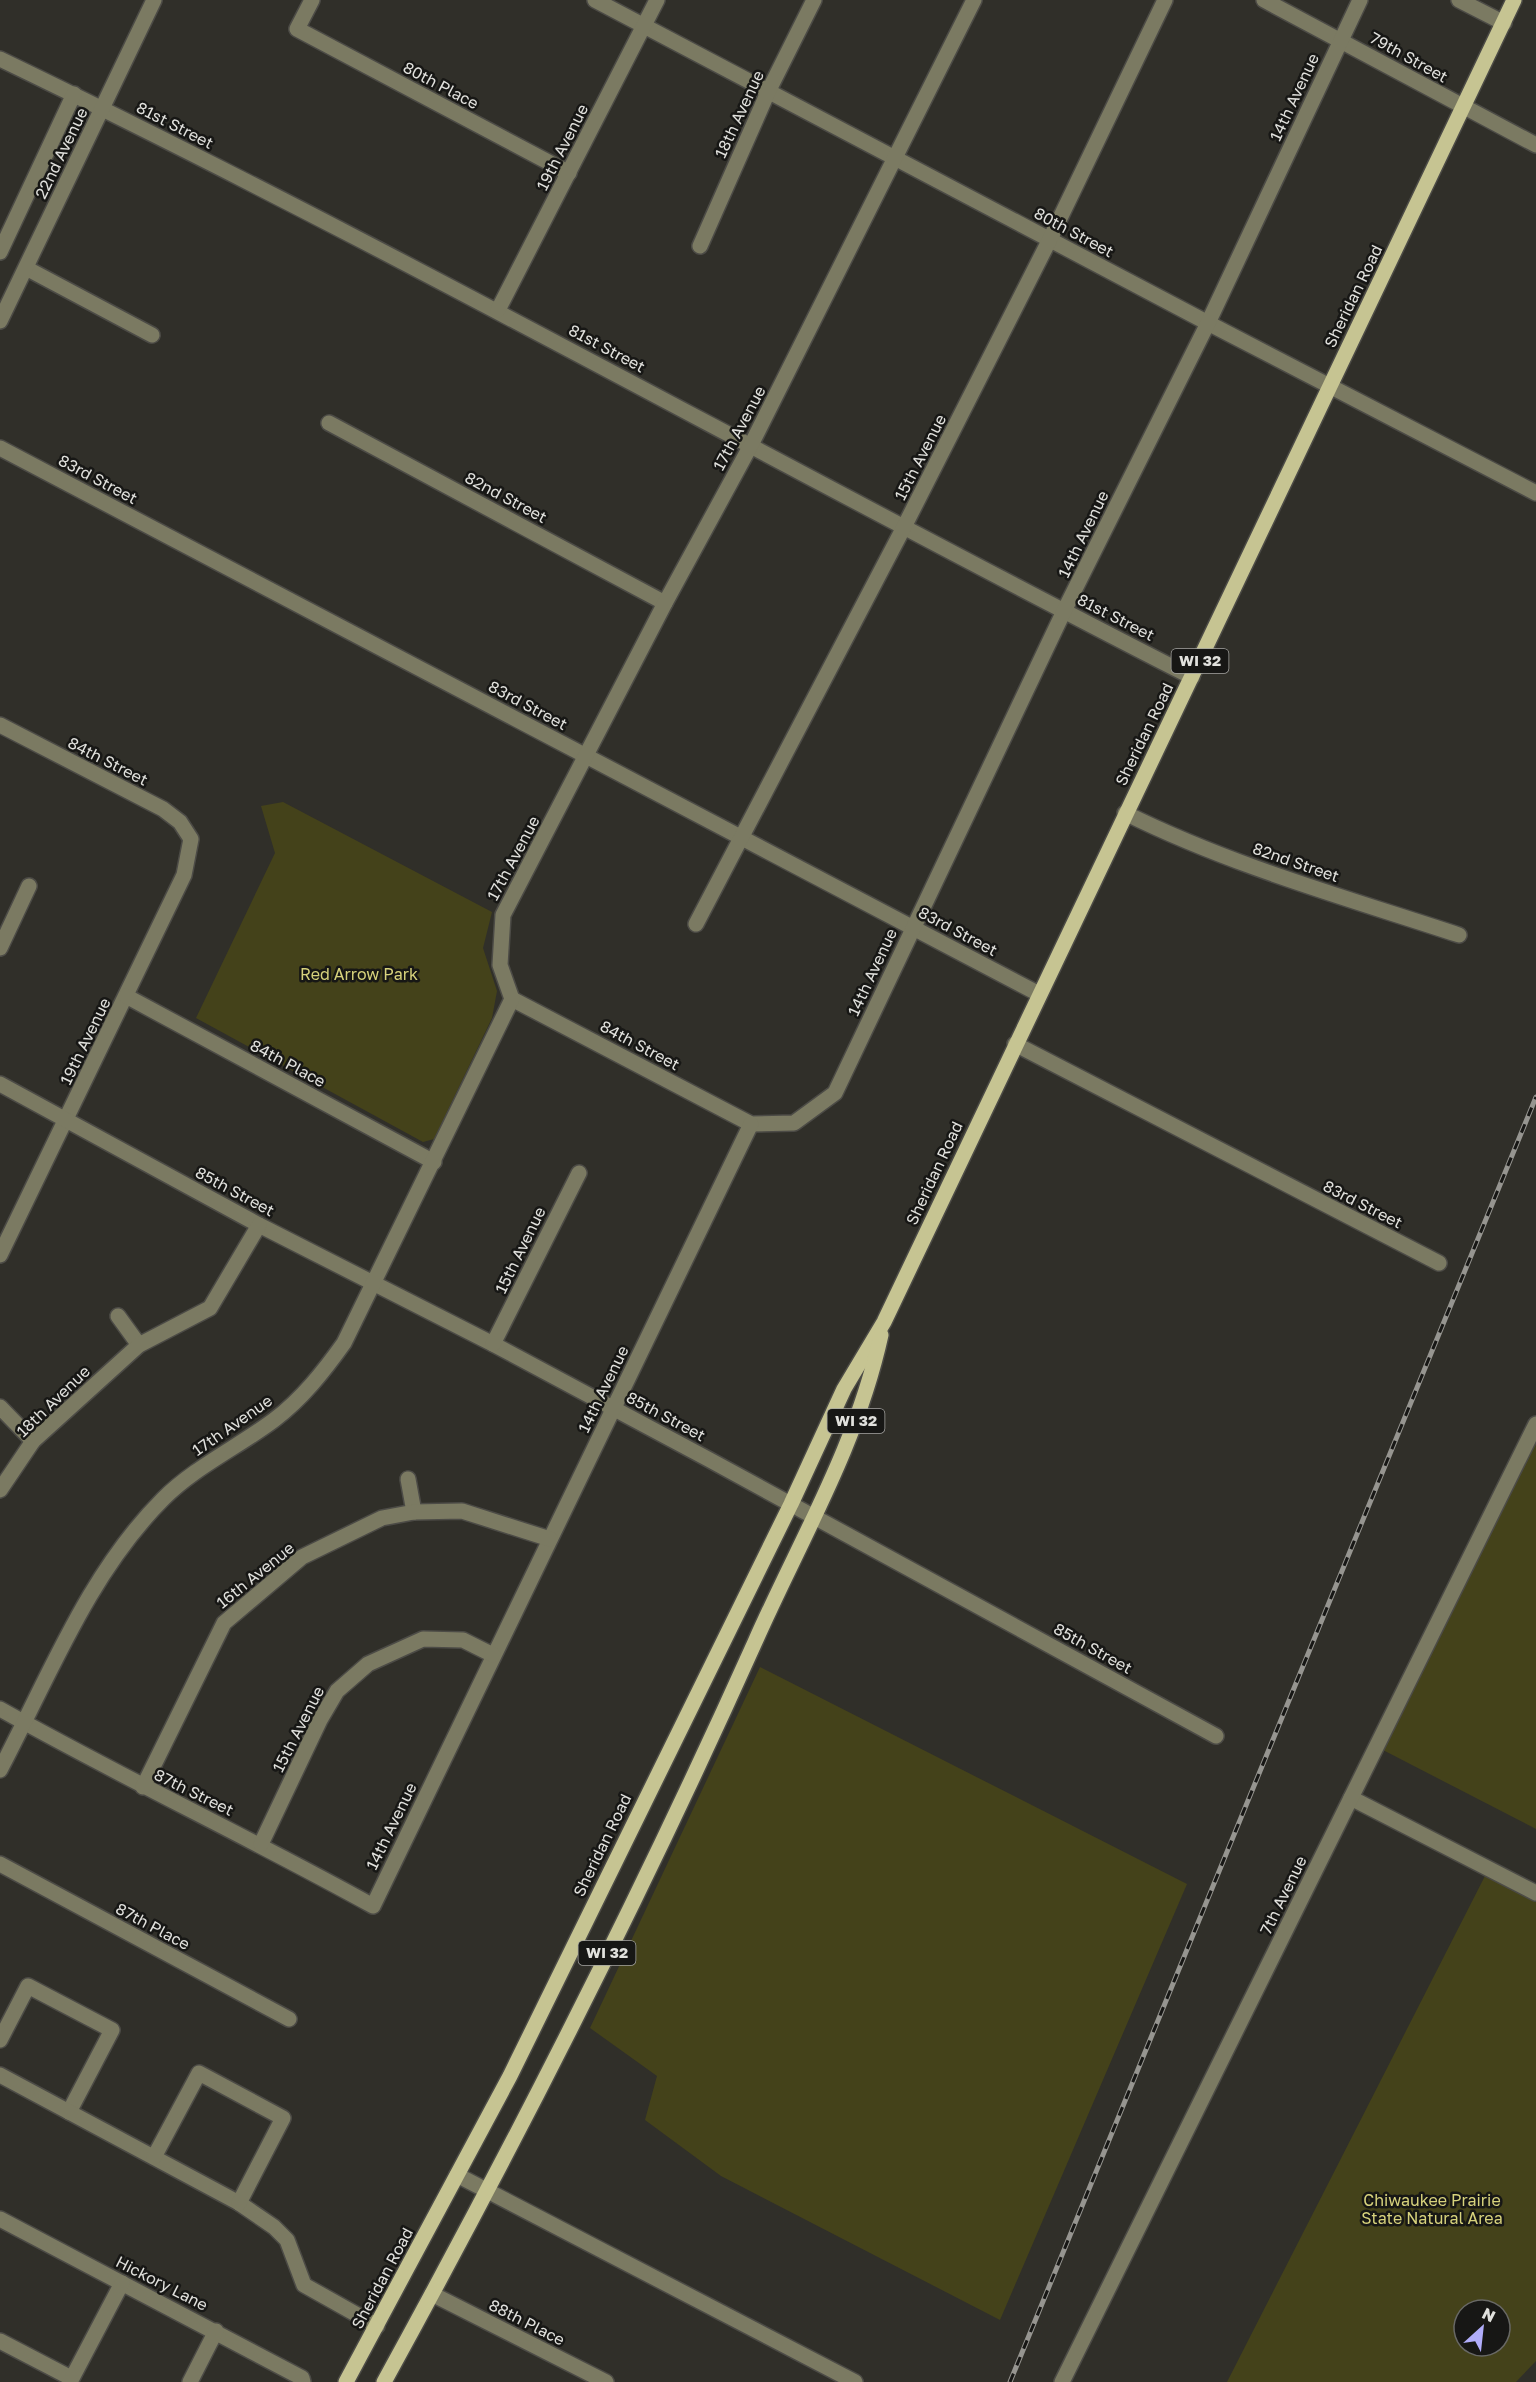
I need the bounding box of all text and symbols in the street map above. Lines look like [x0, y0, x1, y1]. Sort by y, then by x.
street label: 79th Street [1367, 27, 1451, 87]
street label: 14th Avenue [1265, 50, 1323, 144]
street label: 80th Place [400, 57, 482, 113]
street label: 18th Avenue [710, 67, 768, 161]
street label: 81st Street [133, 97, 217, 153]
street label: 19th Avenue [532, 101, 592, 193]
street label: 22nd Avenue [30, 104, 92, 202]
street label: 80th Street [1031, 203, 1117, 261]
street label: Sheridan Road [1320, 241, 1386, 351]
street label: 81st Street [565, 320, 649, 376]
street label: 17th Avenue [708, 382, 770, 474]
street label: 15th Avenue [890, 411, 950, 503]
street label: 83rd Street [55, 450, 141, 508]
street label: 82nd Street [462, 467, 550, 527]
street label: 14th Avenue [1053, 487, 1113, 581]
street label: 81st Street [1074, 589, 1158, 645]
road number: WI 32 [1172, 649, 1228, 673]
street label: 83rd Street [485, 676, 571, 734]
street label: Sheridan Road [1111, 679, 1177, 789]
street label: 84th Street [65, 732, 151, 790]
street label: 17th Avenue [482, 812, 544, 904]
street label: 82nd Street [1250, 838, 1342, 886]
street label: 83rd Street [915, 902, 1001, 960]
street label: 14th Avenue [843, 925, 901, 1019]
park label: Red Arrow Park [300, 964, 418, 984]
street label: 19th Avenue [55, 994, 115, 1088]
street label: 84th Street [597, 1016, 683, 1074]
street label: 84th Place [247, 1035, 329, 1091]
street label: Sheridan Road [901, 1118, 967, 1228]
street label: 85th Street [192, 1162, 278, 1220]
street label: 83rd Street [1320, 1175, 1406, 1233]
street label: 15th Avenue [490, 1203, 550, 1297]
street label: 14th Avenue [573, 1342, 633, 1436]
street label: 18th Avenue [12, 1361, 94, 1441]
street label: 85th Street [623, 1387, 709, 1445]
street label: 17th Avenue [188, 1390, 276, 1460]
road number: WI 32 [828, 1409, 884, 1433]
street label: 16th Avenue [212, 1538, 298, 1612]
street label: 85th Street [1050, 1618, 1136, 1678]
street label: 15th Avenue [268, 1683, 328, 1775]
street label: 87th Street [151, 1764, 237, 1820]
street label: 14th Avenue [361, 1779, 421, 1873]
street label: Sheridan Road [569, 1790, 635, 1900]
street label: 7th Avenue [1255, 1852, 1311, 1938]
street label: 87th Place [112, 1898, 194, 1954]
road number: WI 32 [578, 1941, 636, 1965]
park label: Chiwaukee Prairie State Natural Area [1361, 2190, 1503, 2228]
street label: Sheridan Road [347, 2224, 417, 2332]
street label: Hickory Lane [113, 2251, 211, 2315]
street label: 88th Place [486, 2294, 568, 2350]
north arrow [1452, 2298, 1512, 2358]
text: N [1479, 2303, 1499, 2326]

